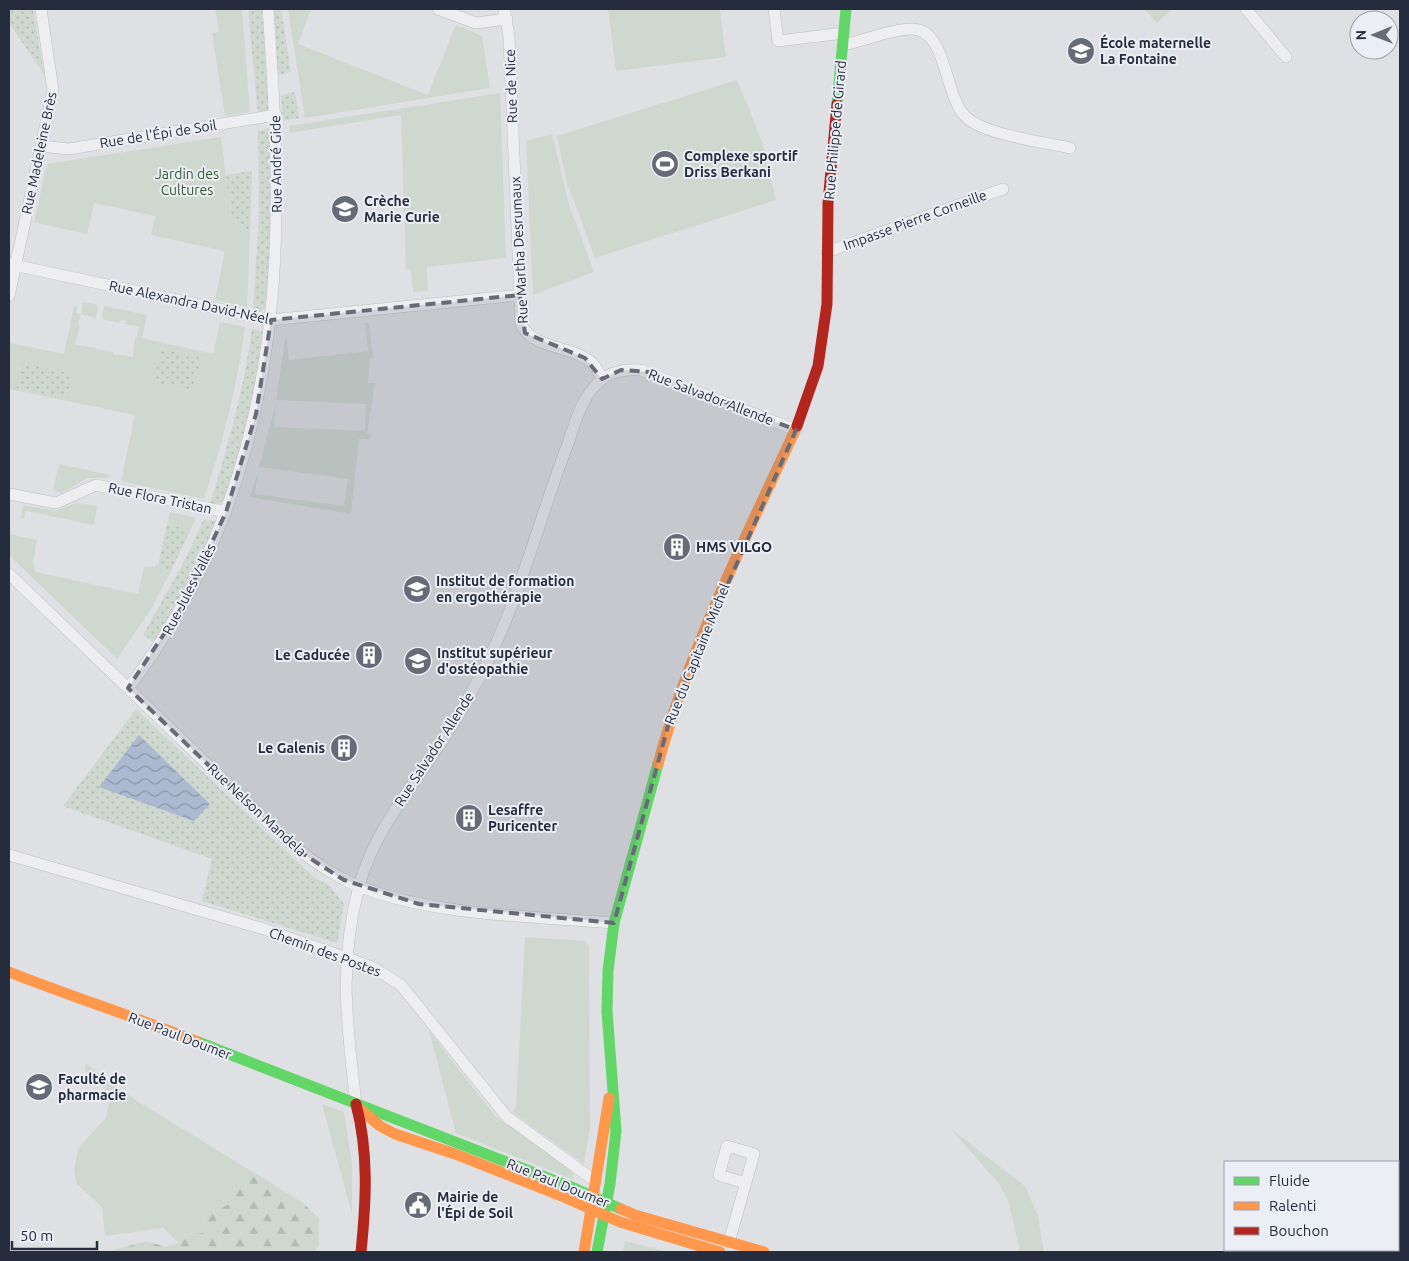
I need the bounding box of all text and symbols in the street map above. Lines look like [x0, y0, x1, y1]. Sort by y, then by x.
north arrow [1349, 10, 1399, 60]
text: N [1353, 30, 1369, 41]
place label: École maternelle La Fontaine [1100, 34, 1211, 67]
school or university icon: École maternelle La Fontaine [1066, 36, 1096, 66]
street label: Rue de Nice [502, 49, 520, 123]
street label: Rue Philippe de Girard [821, 60, 849, 200]
street label: Rue Madeleine Brès [18, 90, 60, 216]
street label: Rue André Gide [267, 115, 285, 213]
street label: Rue de l'Épi de Soil [98, 116, 218, 151]
place label: Complexe sportif Driss Berkani [684, 148, 798, 180]
sports icon: Complexe sportif Driss Berkani [650, 149, 680, 179]
park label: Jardin des Cultures [155, 166, 219, 198]
street label: Rue Martha Desrumaux [507, 176, 531, 324]
street label: Impasse Pierre Corneille [841, 187, 989, 253]
place label: Crèche Marie Curie [364, 193, 440, 225]
school or university icon: Crèche Marie Curie [330, 194, 360, 224]
street label: Rue Alexandra David-Néel [108, 277, 271, 327]
street label: Rue Salvador Allende [646, 366, 776, 428]
street label: Rue Flora Tristan [107, 479, 213, 517]
building icon: HMS VILGO [662, 532, 692, 562]
place label: HMS VILGO [696, 539, 772, 555]
street label: Rue Jules Vallès [159, 541, 219, 637]
place label: Institut de formation en ergothérapie [436, 573, 574, 605]
school or university icon: Institut de formation en ergothérapie [402, 574, 432, 604]
street label: Rue du Capitaine Michel [661, 581, 733, 727]
building icon: Le Caducée [354, 640, 384, 670]
place label: Institut supérieur d'ostéopathie [437, 645, 553, 677]
school or university icon: Institut supérieur d'ostéopathie [403, 646, 433, 676]
place label: Le Caducée [275, 647, 350, 663]
street label: Rue Salvador Allende [391, 689, 477, 809]
building icon: Le Galenis [329, 733, 359, 763]
place label: Le Galenis [258, 740, 325, 756]
street label: Rue Nelson Mandela [204, 760, 310, 860]
place label: Lesaffre Puricenter [488, 802, 557, 834]
building icon: Lesaffre Puricenter [454, 803, 484, 833]
street label: Chemin des Postes [267, 924, 383, 980]
street label: Rue Paul Doumer [126, 1009, 234, 1063]
place label: Faculté de pharmacie [58, 1071, 126, 1103]
school or university icon: Faculté de pharmacie [24, 1072, 54, 1102]
street label: Rue Paul Doumer [504, 1155, 612, 1211]
legend [1224, 1161, 1399, 1251]
text: Fluide [1269, 1172, 1310, 1189]
place label: Mairie de l'Épi de Soil [437, 1189, 513, 1221]
public building icon: Mairie de l'Épi de Soil [403, 1190, 433, 1220]
text: Ralenti [1269, 1197, 1316, 1214]
scale bar [12, 1218, 98, 1250]
text: Bouchon [1269, 1222, 1329, 1239]
text: 50 m [20, 1227, 53, 1244]

